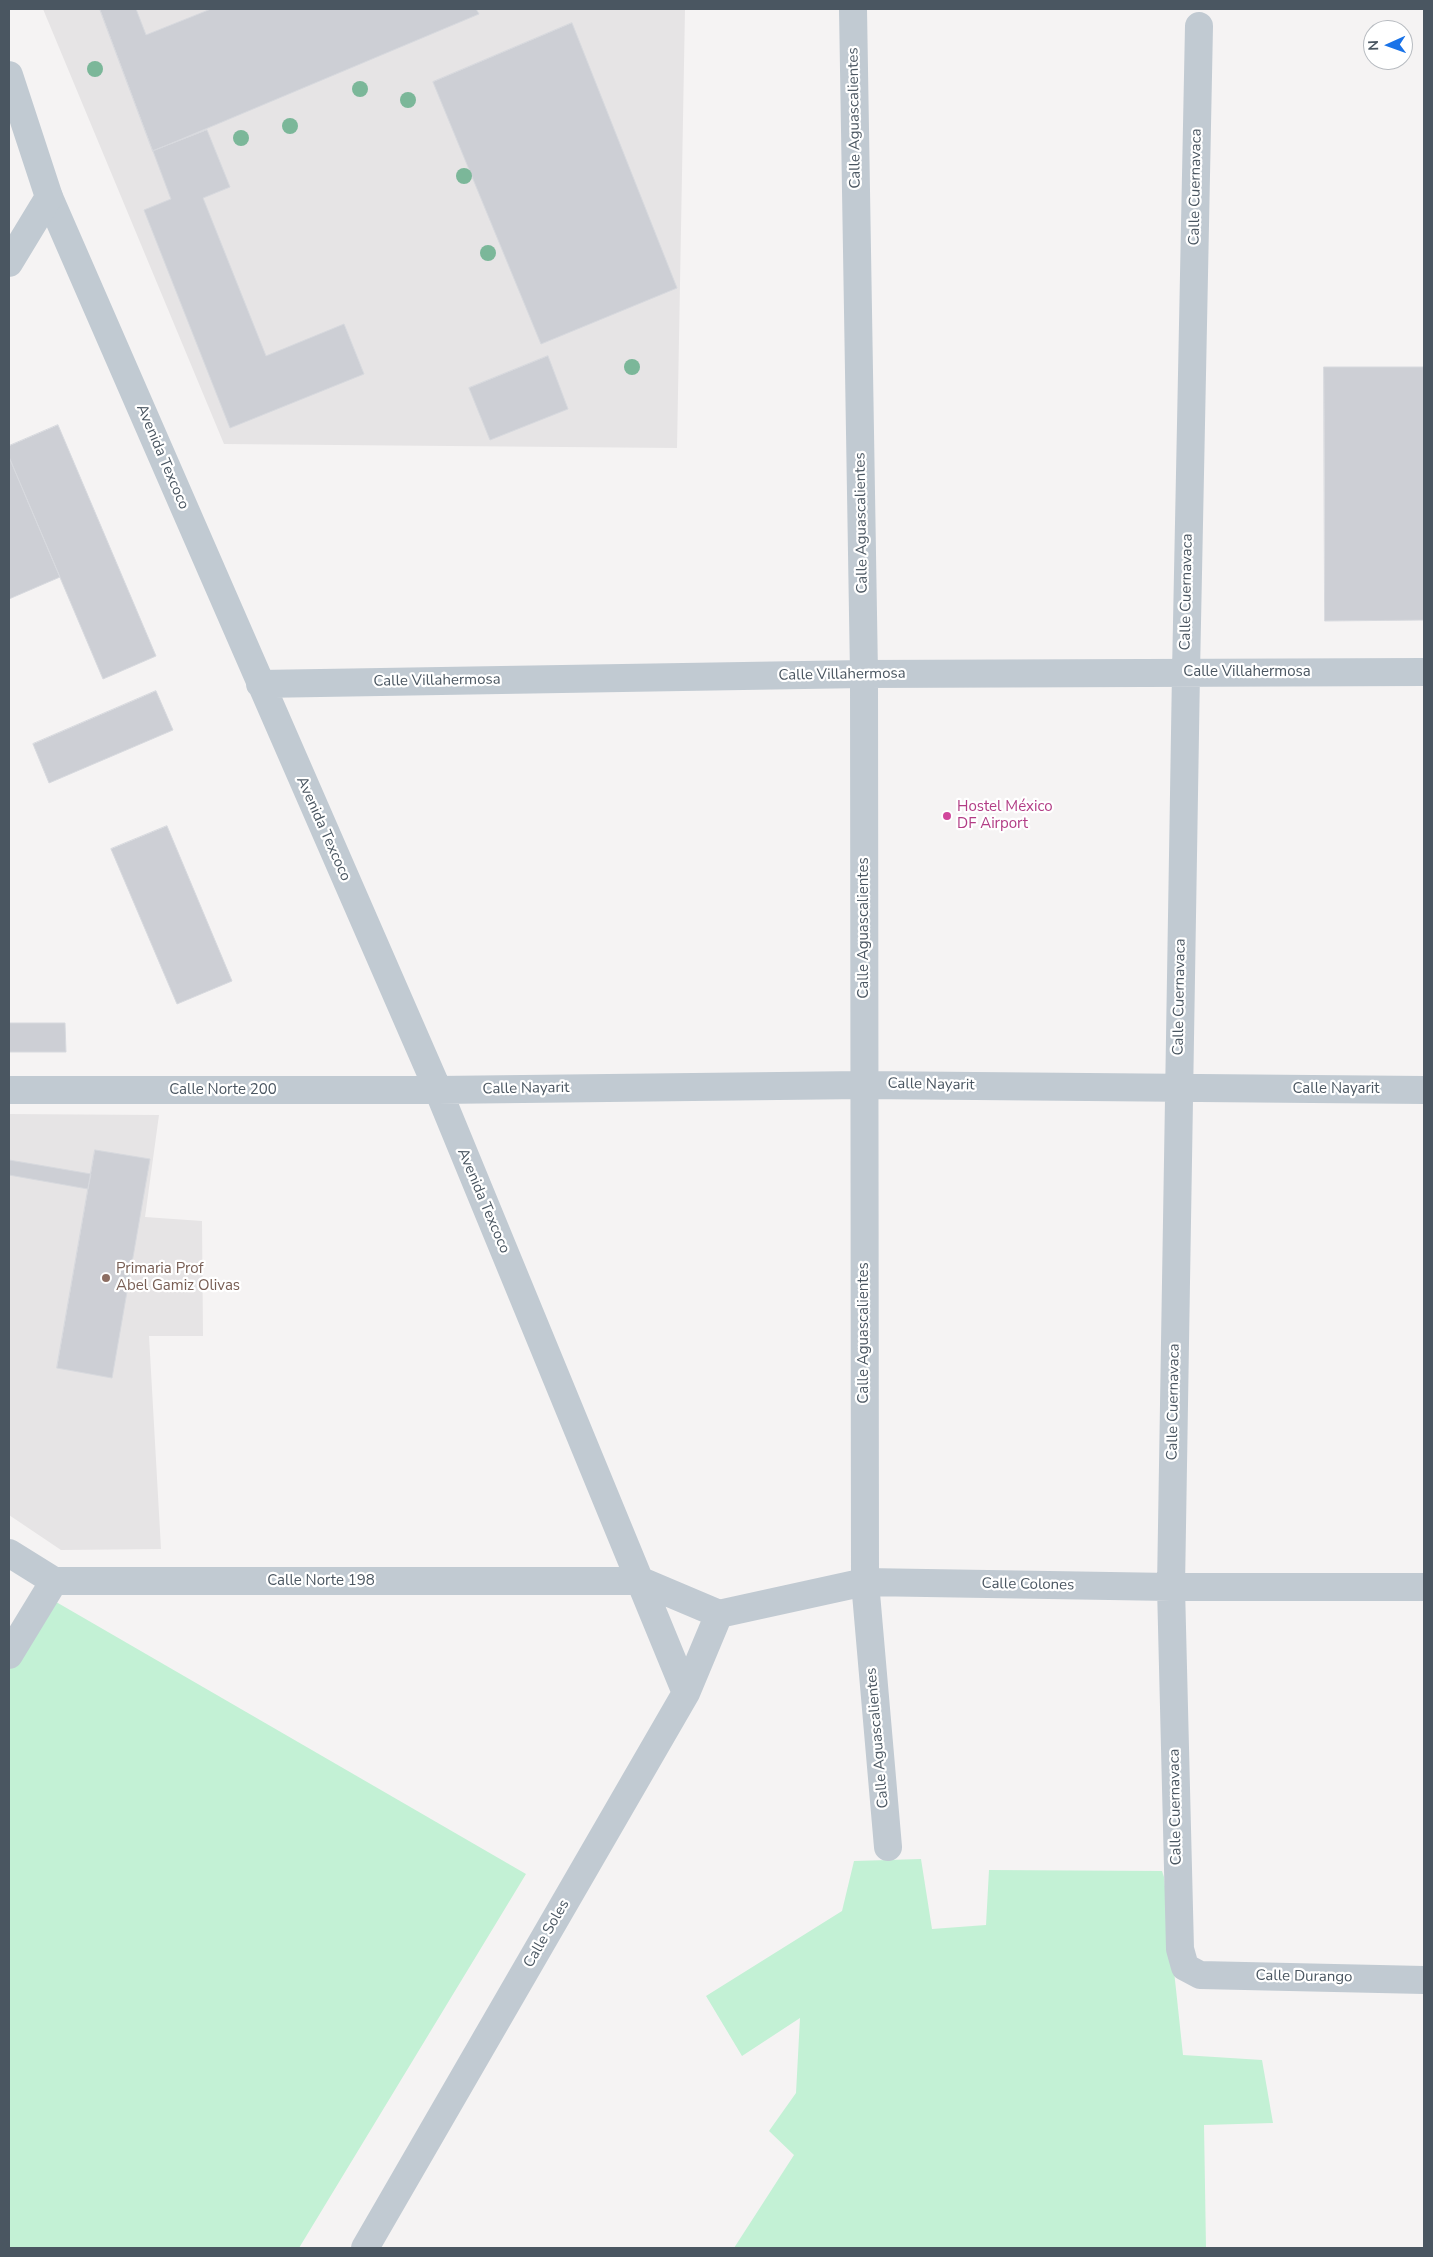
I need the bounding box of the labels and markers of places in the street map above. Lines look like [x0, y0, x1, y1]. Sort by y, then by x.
place label: Hostel México DF Airport [957, 798, 1053, 833]
marker: Hostel México DF Airport [941, 810, 953, 822]
place label: Primaria Prof Abel Gamiz Olivas [116, 1260, 240, 1295]
marker: Primaria Prof Abel Gamiz Olivas [100, 1272, 112, 1284]

